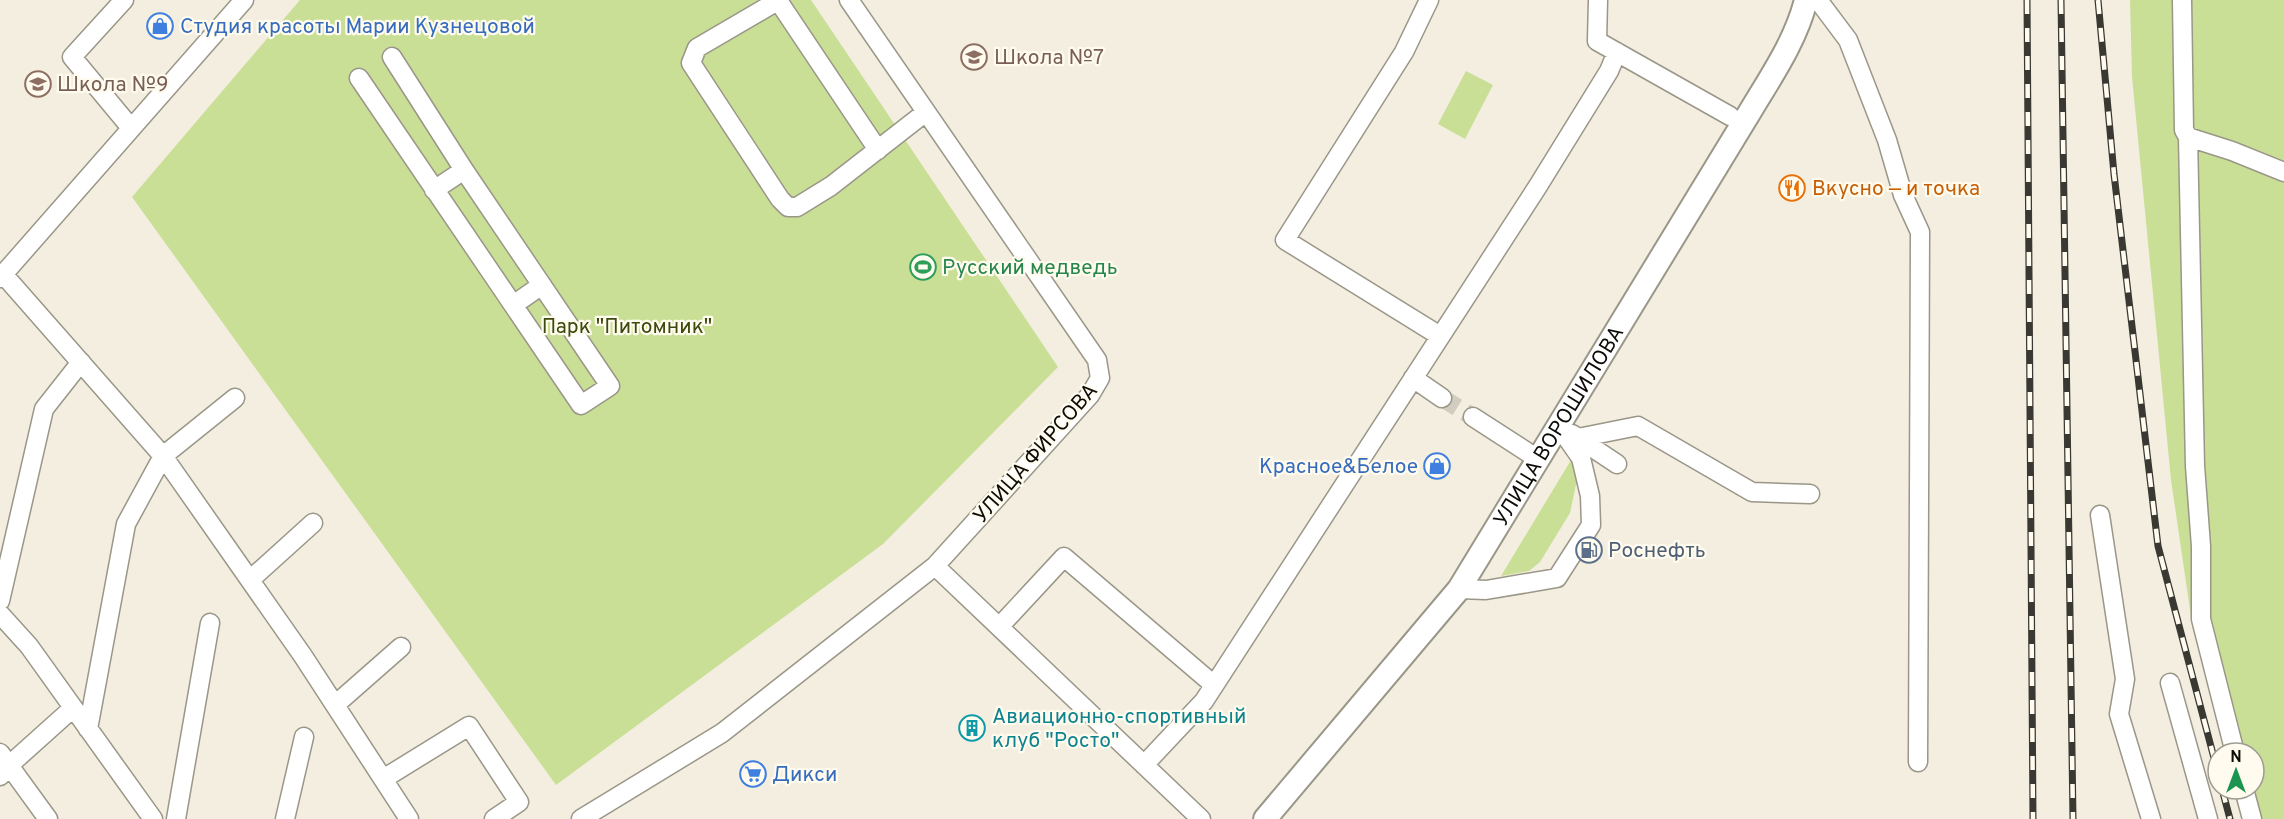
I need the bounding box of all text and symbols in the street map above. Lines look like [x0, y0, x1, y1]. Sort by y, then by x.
shop icon: Студия красоты Марии Кузнецовой [145, 11, 175, 41]
place label: Студия красоты Марии Кузнецовой [180, 14, 535, 41]
school or university icon: Школа №7 [959, 42, 989, 72]
place label: Школа №7 [994, 45, 1104, 72]
school or university icon: Школа №9 [23, 69, 53, 99]
place label: Школа №9 [57, 72, 169, 99]
restaurant icon: Вкусно — и точка [1777, 173, 1807, 203]
place label: Вкусно — и точка [1812, 176, 1980, 203]
sports icon: Русский медведь [908, 252, 938, 282]
place label: Русский медведь [942, 255, 1118, 282]
park label: Парк "Питомник" [542, 314, 712, 341]
street label: УЛИЦА ВОРОШИЛОВА [1488, 321, 1631, 532]
street label: УЛИЦА ФИРСОВА [968, 378, 1104, 530]
shop icon: Красное&Белое [1422, 451, 1452, 481]
place label: Красное&Белое [1259, 454, 1418, 481]
fuel station icon: Роснефть [1574, 535, 1604, 565]
place label: Роснефть [1608, 538, 1706, 565]
place label: Авиационно-спортивный клуб "Росто" [992, 704, 1246, 755]
building icon: Авиационно-спортивный клуб "Росто" [957, 713, 987, 743]
north arrow [2206, 741, 2266, 801]
text: N [2230, 748, 2242, 768]
supermarket icon: Дикси [738, 759, 768, 789]
place label: Дикси [772, 762, 837, 789]

